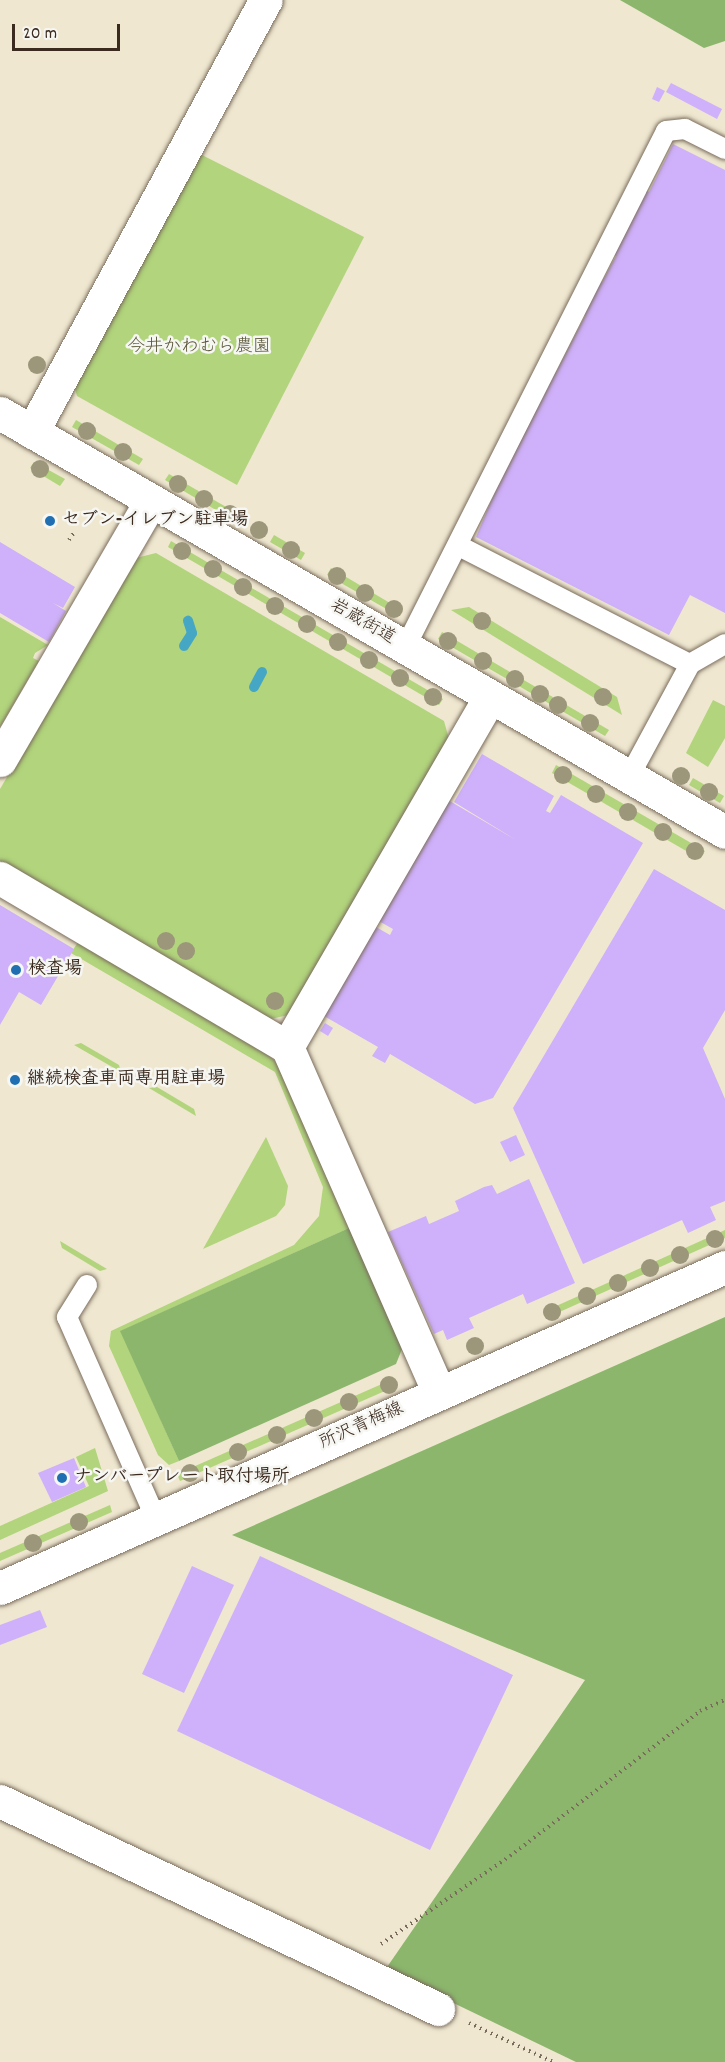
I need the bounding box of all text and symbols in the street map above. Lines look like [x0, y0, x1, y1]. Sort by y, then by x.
scale bar [15, 12, 123, 50]
text: 20 m [23, 22, 57, 47]
park label: 今井かわむら農園 [127, 337, 271, 359]
place label: セブン-イレブン駐車場 [62, 510, 248, 532]
marker: セブン-イレブン駐車場 [43, 514, 57, 528]
street label: 岩蔵街道 [325, 596, 399, 650]
place label: 検査場 [28, 959, 82, 981]
marker: 検査場 [9, 963, 23, 977]
place label: 継続検査車両専用駐車場 [27, 1069, 225, 1091]
marker: 継続検査車両専用駐車場 [8, 1073, 22, 1087]
street label: 所沢青梅線 [316, 1399, 408, 1455]
place label: ナンバープレート取付場所 [74, 1467, 291, 1489]
marker: ナンバープレート取付場所 [55, 1471, 69, 1485]

